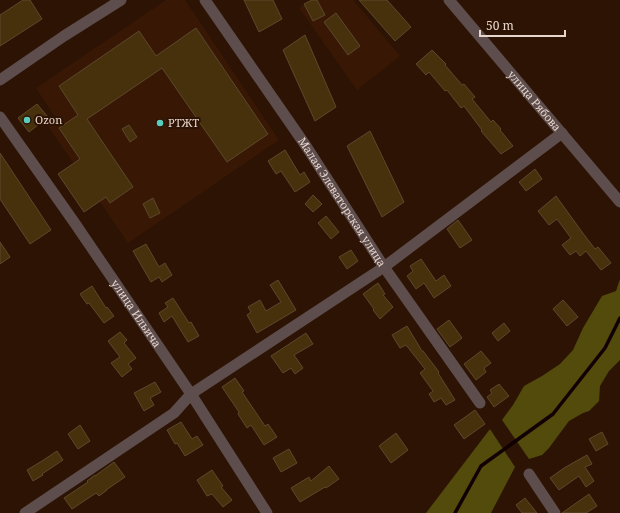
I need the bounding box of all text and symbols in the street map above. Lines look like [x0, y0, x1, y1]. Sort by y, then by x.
scale bar [480, 12, 565, 38]
text: 50 m [486, 17, 514, 34]
street label: улица Рябова [505, 67, 565, 134]
place label: Ozon [35, 112, 62, 127]
marker: Ozon [22, 115, 32, 125]
place label: РТЖТ [168, 115, 199, 130]
marker: РТЖТ [155, 118, 165, 128]
street label: Малая Элеваторская улица [295, 134, 390, 269]
street label: улица Ильича [108, 276, 165, 350]

